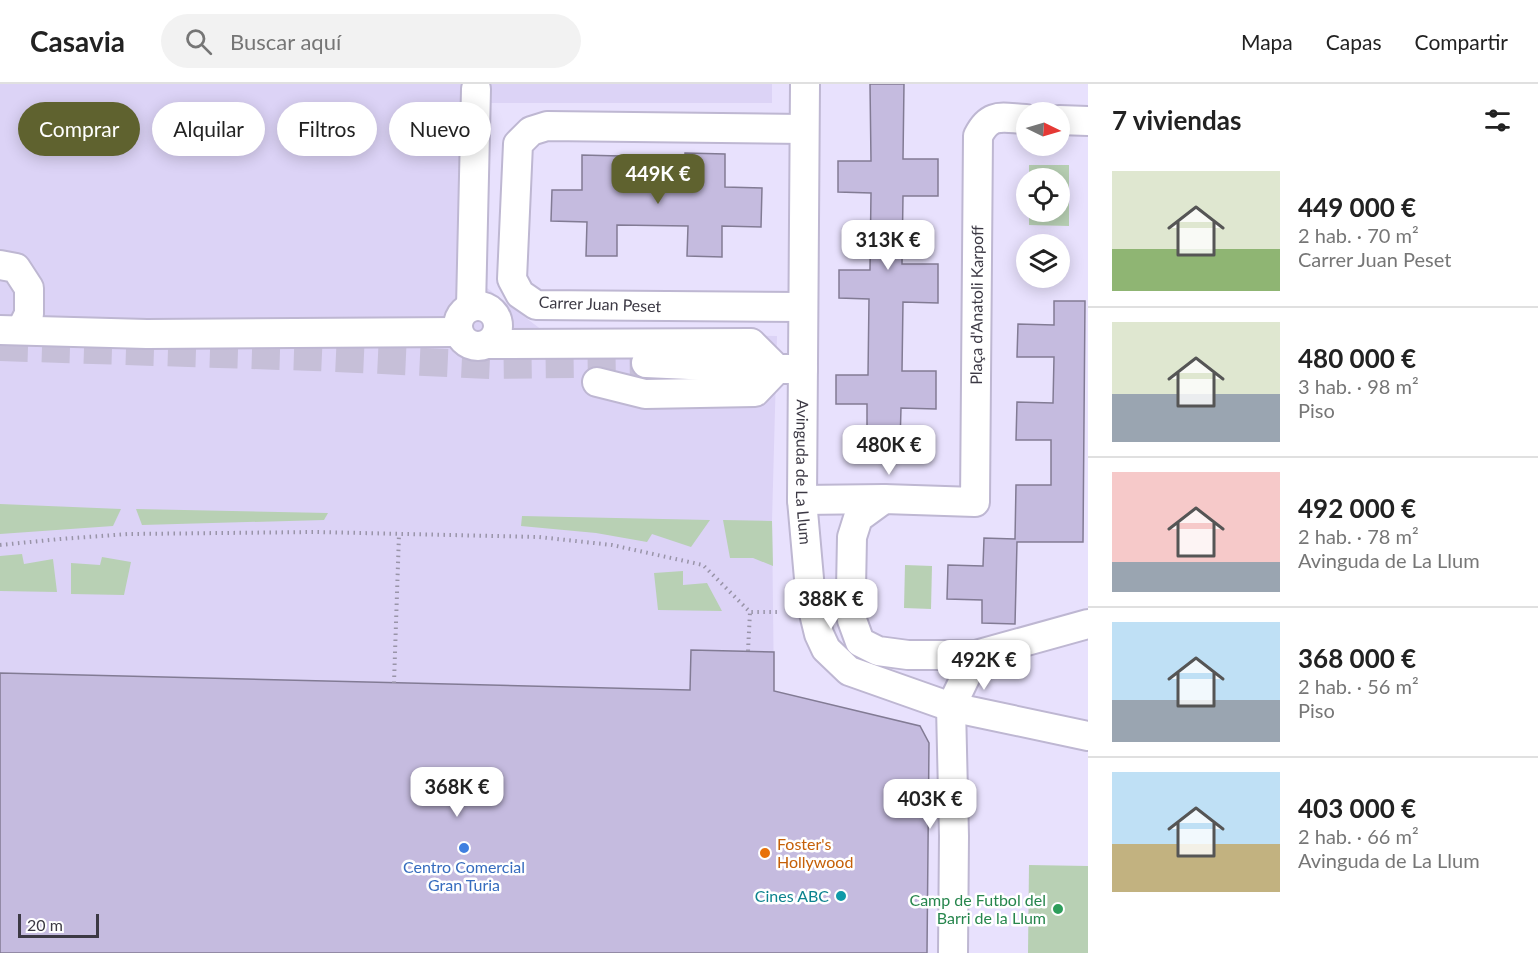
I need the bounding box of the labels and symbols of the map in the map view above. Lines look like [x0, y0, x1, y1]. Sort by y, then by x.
north arrow [1016, 102, 1070, 156]
pin: 449K € [609, 154, 707, 205]
pin: 313K € [839, 220, 937, 271]
street label: Plaça d'Anatoli Karpoff [966, 225, 986, 385]
street label: Carrer Juan Peset [538, 292, 662, 315]
street label: Avinguda de La Llum [793, 399, 816, 545]
pin: 480K € [840, 425, 938, 476]
pin: 388K € [782, 579, 880, 630]
pin: 492K € [935, 640, 1033, 691]
pin: 368K € [408, 767, 506, 818]
pin: 403K € [881, 779, 979, 830]
place label: Foster's Hollywood [777, 834, 853, 871]
marker: Centro Comercial Gran Turia [457, 841, 471, 855]
marker: Foster's Hollywood [758, 846, 772, 860]
place label: Centro Comercial Gran Turia [403, 857, 525, 894]
place label: Cines ABC [755, 886, 829, 905]
marker: Cines ABC [834, 889, 848, 903]
place label: Camp de Futbol del Barri de la Llum [909, 890, 1046, 927]
marker: Camp de Futbol del Barri de la Llum [1051, 902, 1065, 916]
scale bar [18, 911, 99, 938]

